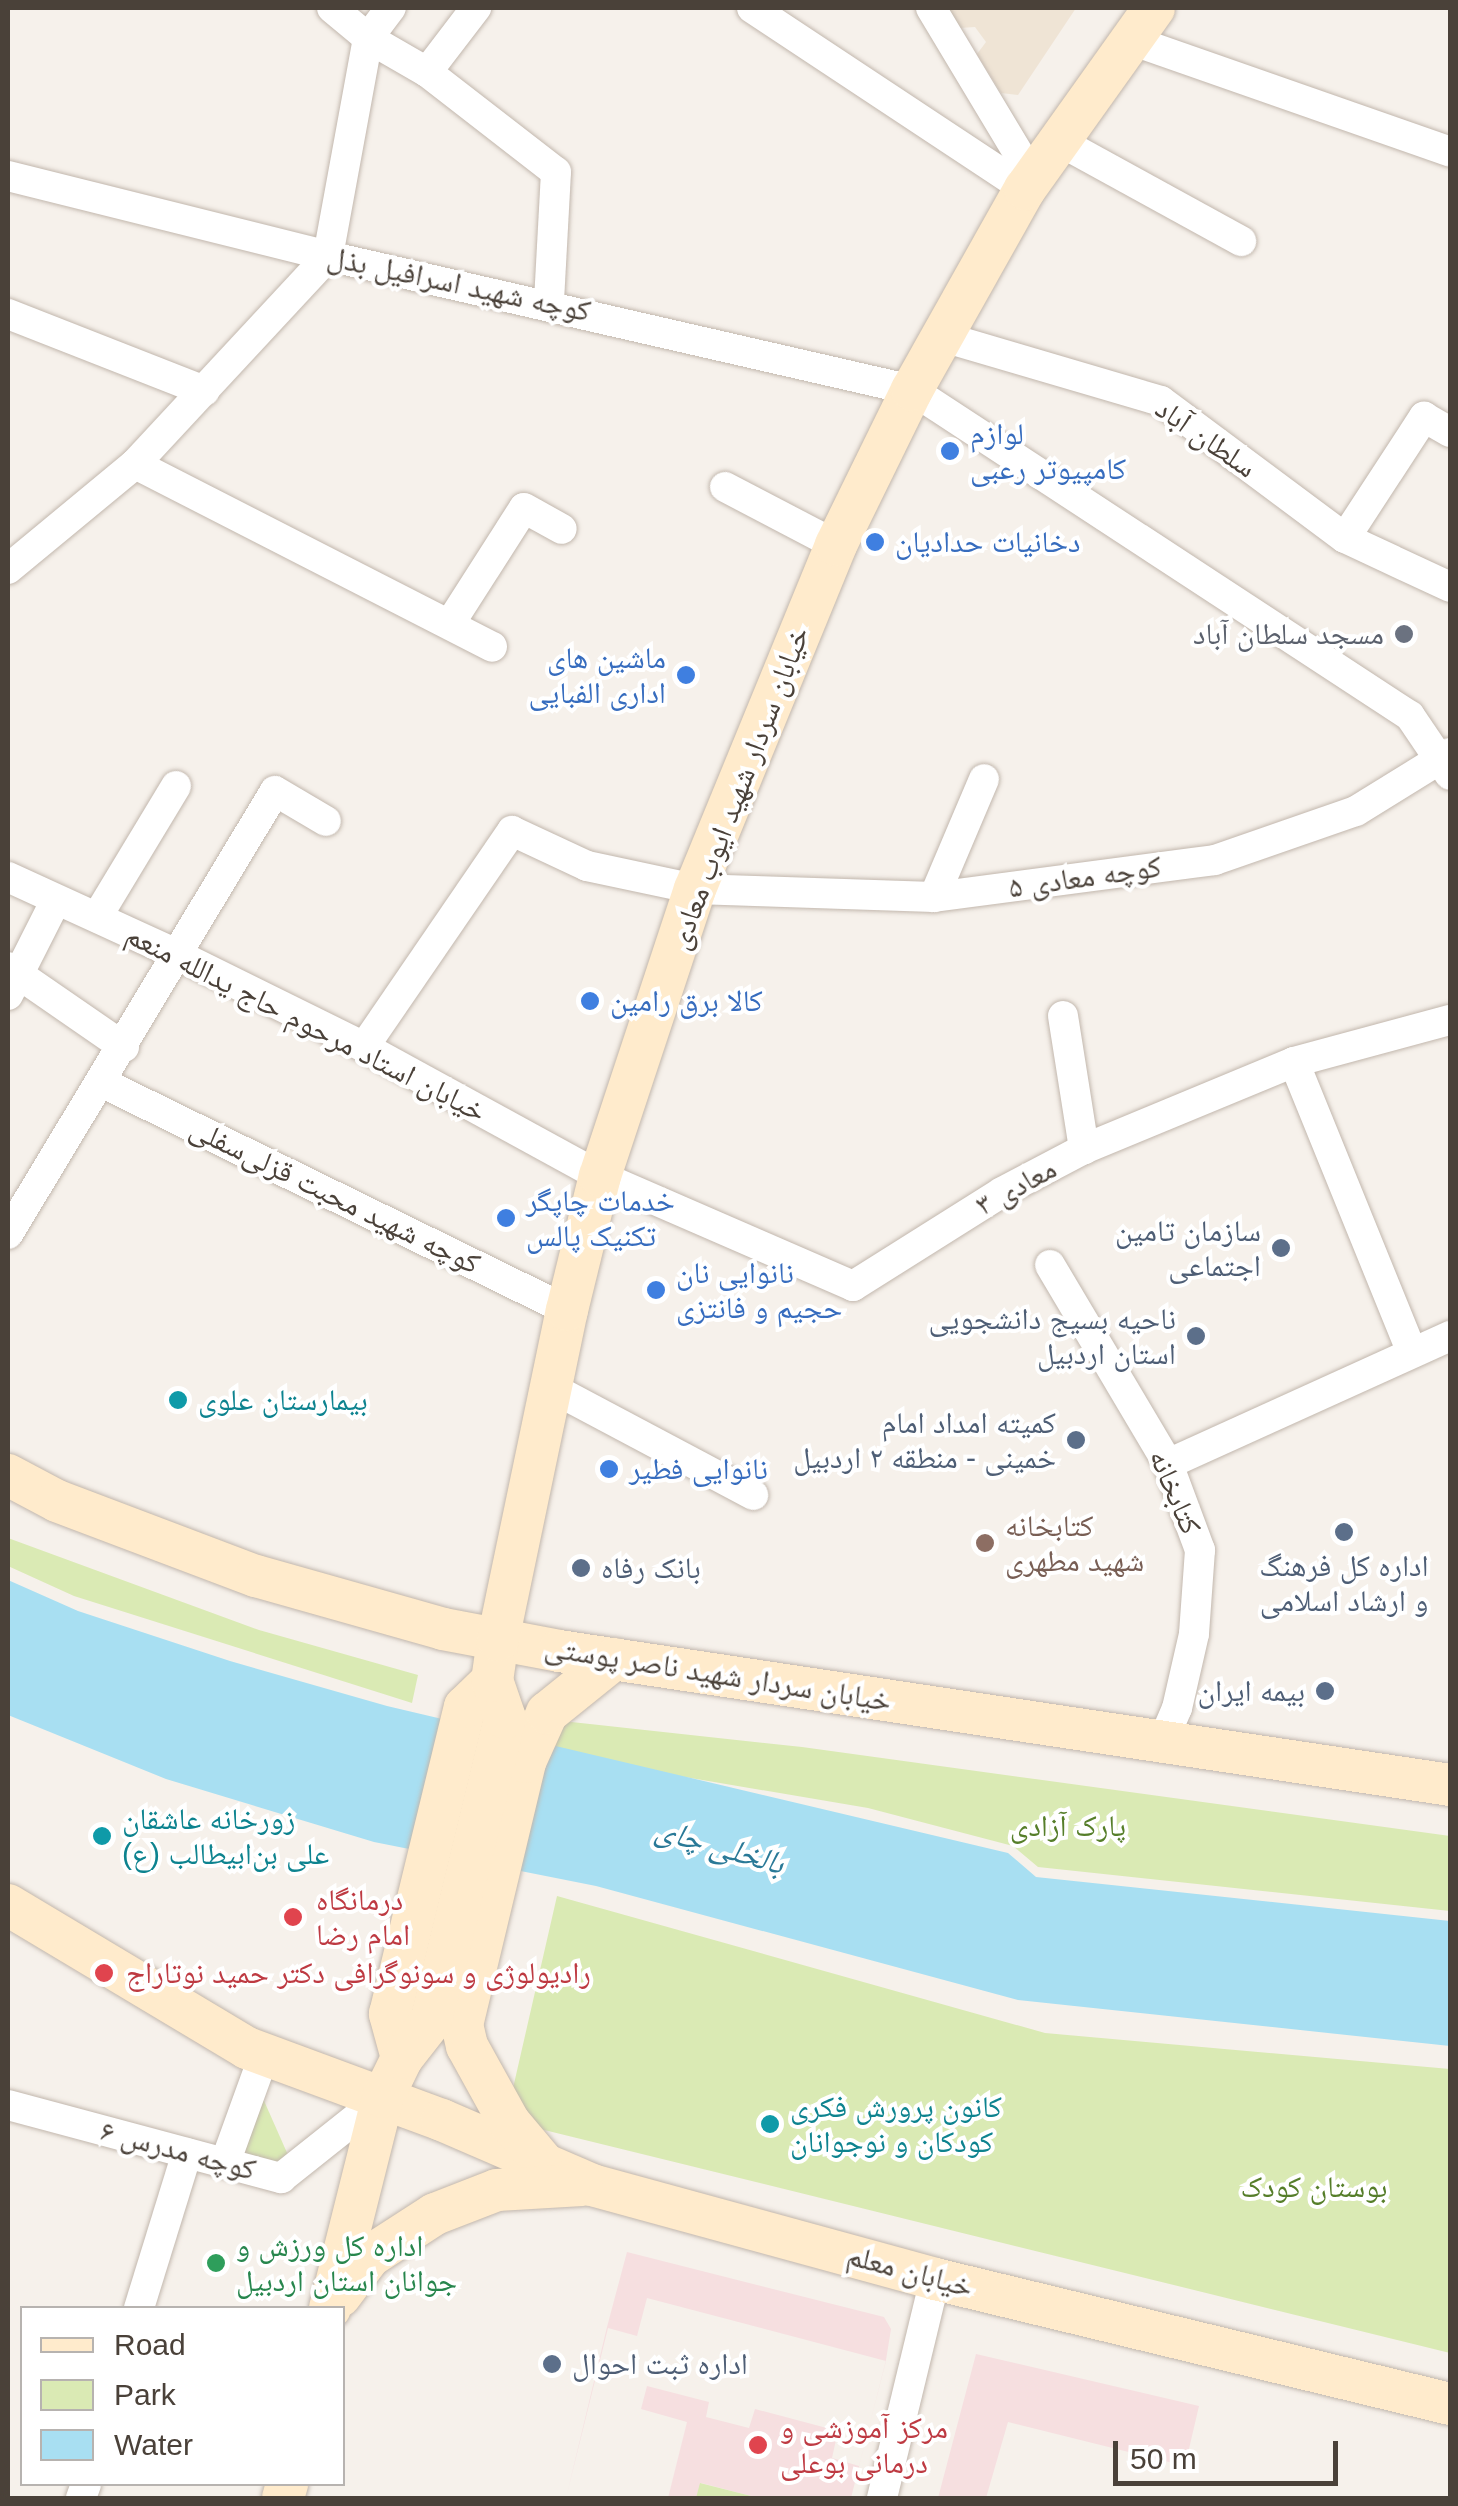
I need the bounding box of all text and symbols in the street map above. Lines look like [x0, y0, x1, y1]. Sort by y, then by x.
street label: کوچه شهید اسرافیل بذل [324, 239, 594, 329]
street label: سلطان آباد [1149, 390, 1263, 486]
place label: لوازم کامپیوتر رعبی [970, 416, 1126, 486]
marker: لوازم کامپیوتر رعبی [939, 440, 961, 462]
place label: دخانیات حدادیان [895, 524, 1081, 560]
marker: دخانیات حدادیان [864, 531, 886, 553]
place label: مسجد سلطان آباد [1193, 616, 1384, 652]
street label: خیابان سردار شهید ایوب معادی [661, 622, 817, 954]
marker: مسجد سلطان آباد [1393, 623, 1415, 645]
place label: ماشین های اداری الفبایی [528, 640, 666, 710]
marker: ماشین های اداری الفبایی [675, 664, 697, 686]
street label: کوچه معادی ۵ [1006, 848, 1164, 906]
street label: خیابان استاد مرحوم حاج یدالله منعم [120, 916, 492, 1130]
place label: کالا برق رامین [610, 983, 763, 1019]
marker: کالا برق رامین [579, 990, 601, 1012]
street label: کوچه شهید محبت قزلی‌سفلی [184, 1110, 486, 1282]
street label: معادی ۳ [969, 1150, 1063, 1224]
place label: خدمات چاپگر تکنیک پالس [526, 1183, 675, 1254]
marker: خدمات چاپگر تکنیک پالس [495, 1207, 517, 1229]
place label: سازمان تامین اجتماعی [1115, 1213, 1261, 1284]
marker: سازمان تامین اجتماعی [1270, 1237, 1292, 1259]
place label: نانوایی نان حجیم و فانتزی [676, 1255, 842, 1326]
marker: نانوایی نان حجیم و فانتزی [645, 1279, 667, 1301]
place label: ناحیه بسیج دانشجویی استان اردبیل [929, 1301, 1176, 1372]
marker: ناحیه بسیج دانشجویی استان اردبیل [1185, 1325, 1207, 1347]
place label: بیمارستان علوی [198, 1382, 368, 1418]
marker: بیمارستان علوی [167, 1389, 189, 1411]
place label: کمیته امداد امام خمینی - منطقه ۲ اردبیل [793, 1405, 1056, 1476]
marker: کمیته امداد امام خمینی - منطقه ۲ اردبیل [1065, 1429, 1087, 1451]
street label: کتابخانه [1141, 1444, 1209, 1540]
place label: نانوایی فطیر [629, 1451, 768, 1487]
marker: نانوایی فطیر [598, 1458, 620, 1480]
place label: کتابخانه شهید مطهری [1005, 1508, 1144, 1578]
marker: اداره کل فرهنگ و ارشاد اسلامی [1333, 1521, 1355, 1543]
marker: کتابخانه شهید مطهری [974, 1532, 996, 1554]
place label: اداره کل فرهنگ و ارشاد اسلامی [1259, 1548, 1429, 1618]
place label: بانک رفاه [601, 1550, 701, 1586]
marker: بانک رفاه [570, 1557, 592, 1579]
street label: خیابان سردار شهید ناصر پوستی [542, 1629, 894, 1719]
place label: بیمه ایران [1197, 1673, 1305, 1709]
marker: بیمه ایران [1314, 1680, 1336, 1702]
place label: زورخانه عاشقان علی بن‌ابیطالب (ع) [122, 1801, 329, 1872]
park label: پارک آزادی [1010, 1808, 1126, 1844]
water label: بالخلی چای [651, 1809, 789, 1883]
marker: زورخانه عاشقان علی بن‌ابیطالب (ع) [91, 1825, 113, 1847]
place label: درمانگاه امام رضا [316, 1882, 410, 1952]
marker: درمانگاه امام رضا [280, 1904, 306, 1930]
place label: رادیولوژی و سونوگرافی دکتر حمید نوتاراج [126, 1955, 591, 1991]
marker: رادیولوژی و سونوگرافی دکتر حمید نوتاراج [91, 1960, 117, 1986]
place label: کانون پرورش فکری کودکان و نوجوانان [790, 2089, 1002, 2160]
street label: کوچه مدرس ۶ [96, 2112, 260, 2188]
marker: کانون پرورش فکری کودکان و نوجوانان [759, 2113, 781, 2135]
park label: بوستان کودک [1241, 2169, 1387, 2205]
place label: اداره کل ورزش و جوانان استان اردبیل [236, 2228, 457, 2298]
street label: خیابان معلم [843, 2237, 977, 2305]
marker: اداره کل ورزش و جوانان استان اردبیل [205, 2252, 227, 2274]
legend [20, 2306, 345, 2486]
text: Road [114, 2328, 186, 2361]
place label: اداره ثبت احوال [572, 2346, 748, 2382]
marker: اداره ثبت احوال [541, 2353, 563, 2375]
text: Park [114, 2378, 176, 2411]
place label: مرکز آموزشی و درمانی بوعلی [780, 2410, 948, 2480]
scale bar [1118, 2421, 1343, 2483]
text: Water [114, 2428, 193, 2461]
marker: مرکز آموزشی و درمانی بوعلی [745, 2432, 771, 2458]
text: 50 m [1130, 2442, 1197, 2475]

